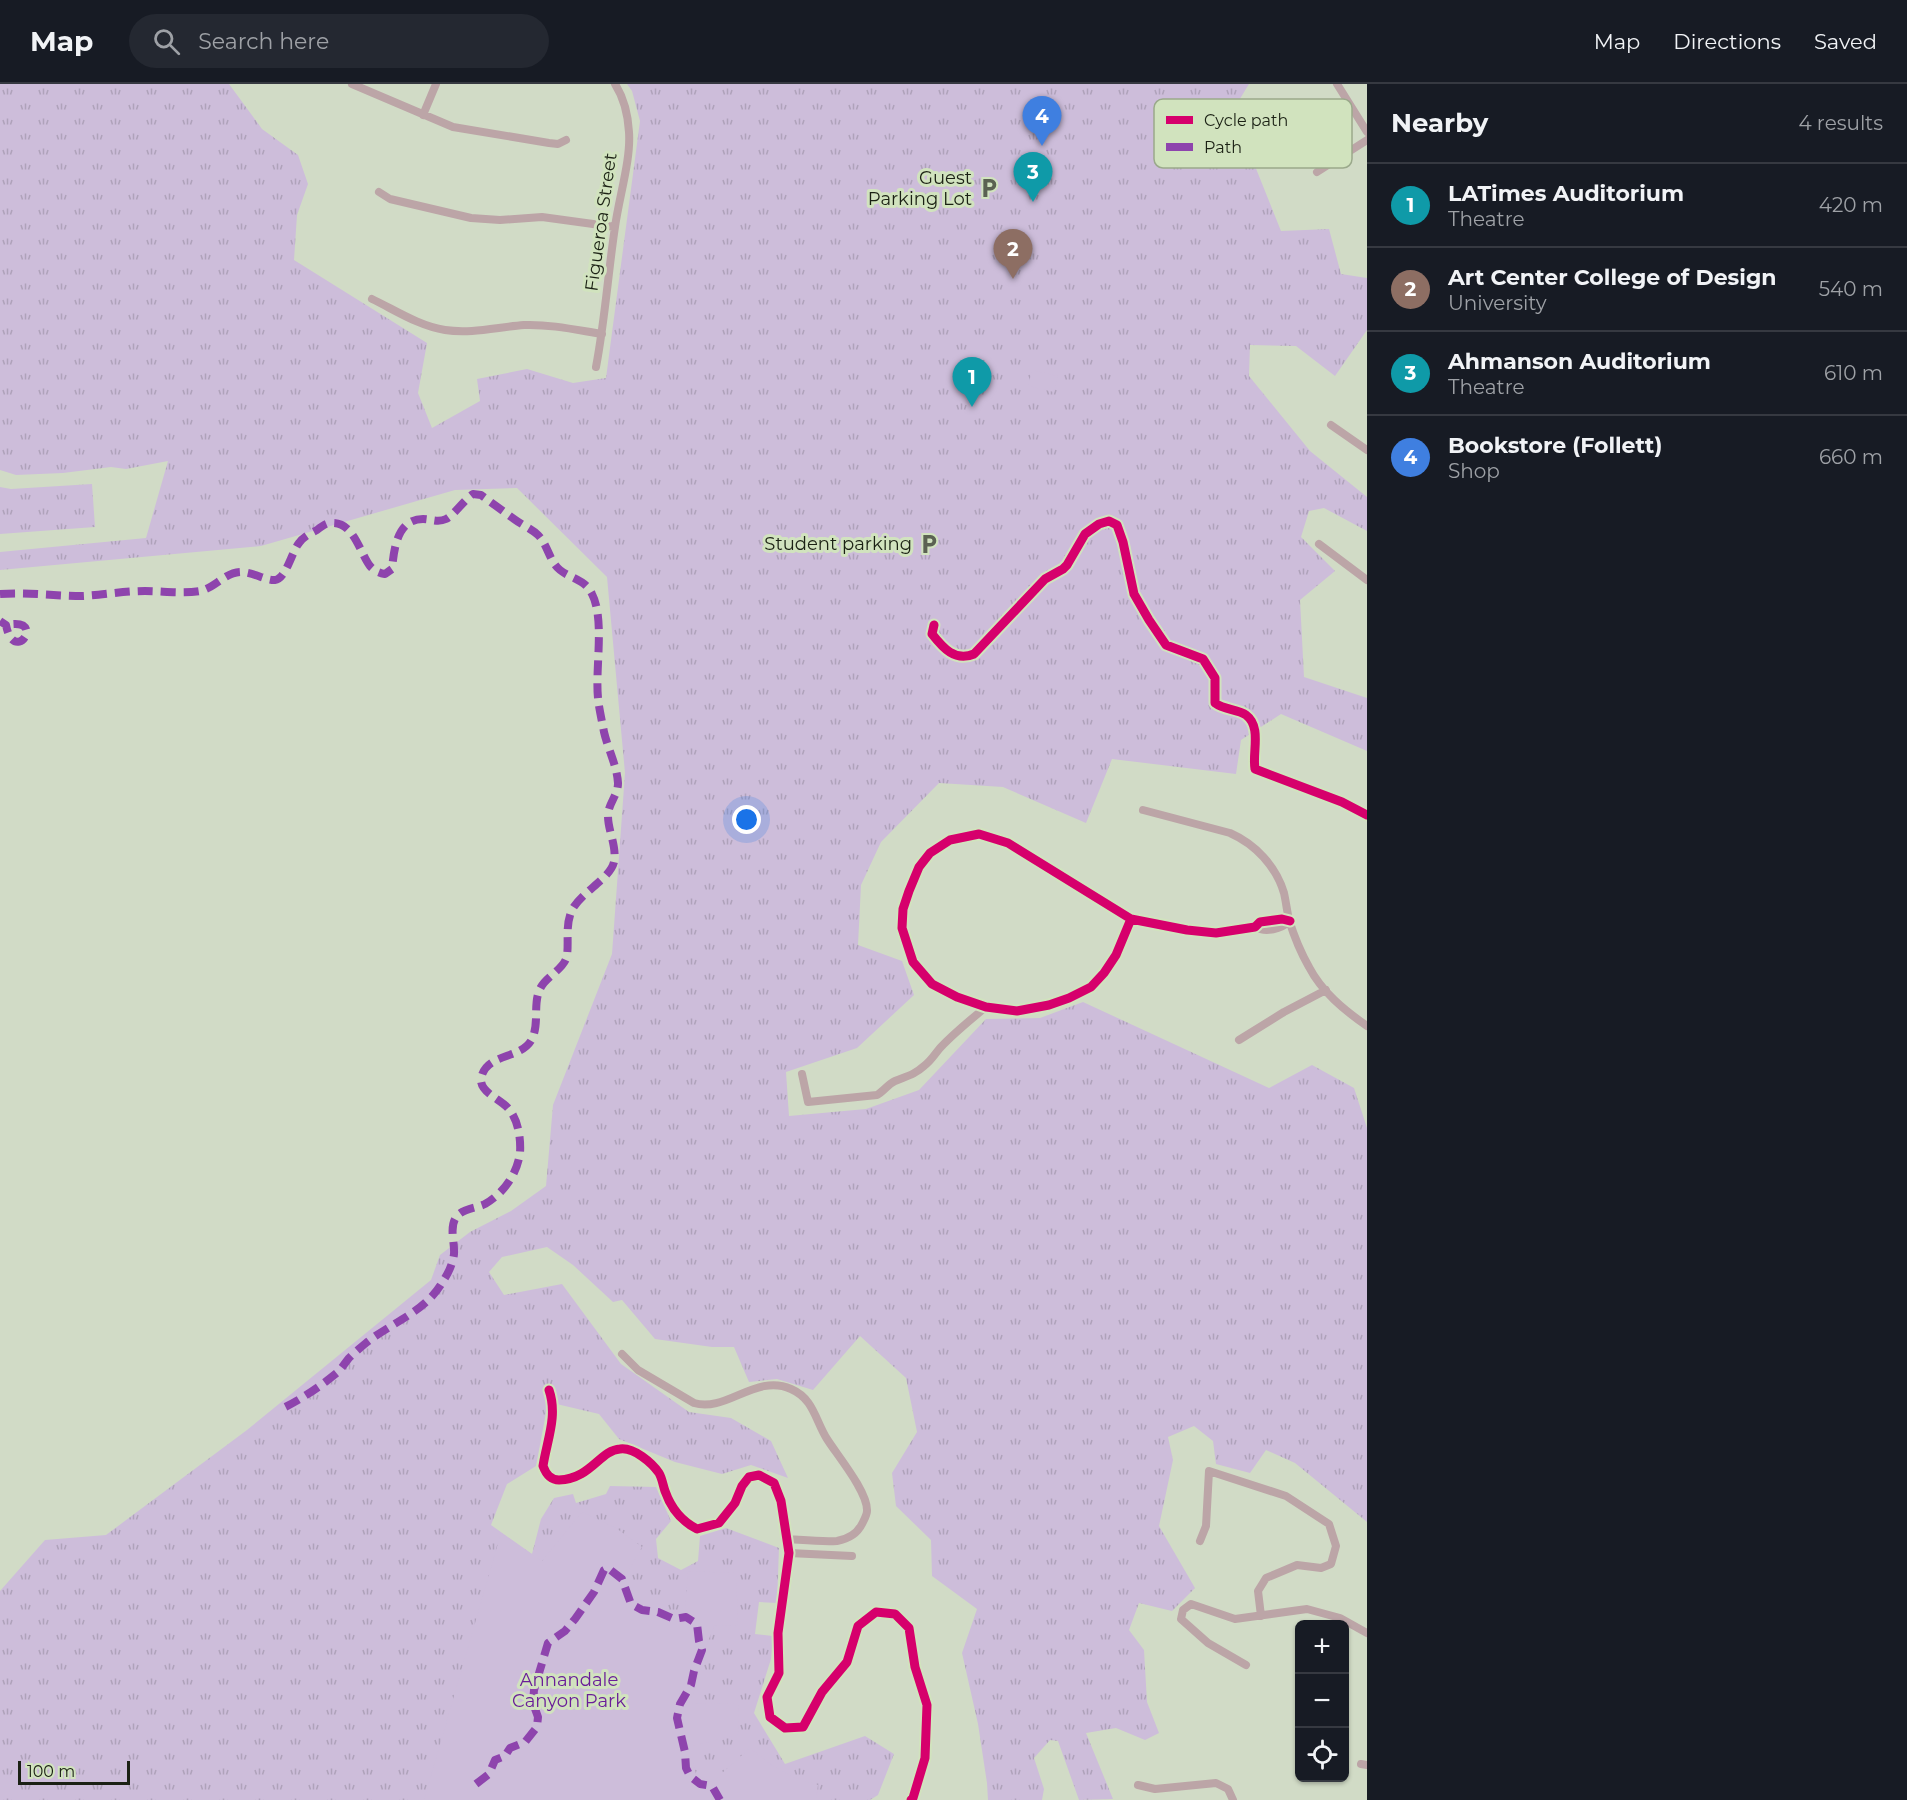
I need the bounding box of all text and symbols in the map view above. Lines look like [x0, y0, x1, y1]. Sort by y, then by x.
search box [129, 14, 549, 68]
text: Map [30, 24, 93, 58]
icon: search [150, 25, 183, 58]
text: Search here [198, 28, 329, 55]
text: Map [1594, 29, 1640, 54]
text: Directions [1673, 29, 1781, 54]
text: Saved [1814, 29, 1877, 54]
pin: 4 [1022, 97, 1062, 146]
legend [1154, 99, 1352, 168]
text: Nearby [1391, 107, 1488, 139]
text: Cycle path [1204, 111, 1288, 130]
text: 4 results [1798, 111, 1883, 135]
text: Path [1204, 138, 1242, 157]
street label: Figueroa Street [580, 151, 622, 293]
pin: 3 [1014, 152, 1052, 202]
place label: Guest Parking Lot [868, 167, 972, 210]
parking icon: Guest Parking Lot [977, 176, 1001, 200]
text: LATimes Auditorium [1448, 180, 1684, 207]
text: 1 [1407, 193, 1414, 217]
text: 420 m [1819, 193, 1883, 217]
text: Theatre [1448, 207, 1525, 231]
pin: 2 [994, 230, 1032, 279]
text: Art Center College of Design [1448, 264, 1777, 291]
text: 2 [1405, 277, 1416, 301]
text: 540 m [1819, 277, 1883, 301]
text: University [1448, 291, 1547, 315]
text: Ahmanson Auditorium [1448, 348, 1711, 375]
pin: 1 [952, 358, 992, 407]
text: 3 [1405, 361, 1416, 385]
text: 610 m [1824, 361, 1883, 385]
text: Theatre [1448, 375, 1525, 399]
text: Bookstore (Follett) [1448, 432, 1662, 459]
text: 4 [1404, 445, 1417, 469]
text: 660 m [1819, 445, 1883, 469]
text: Shop [1448, 459, 1500, 483]
parking icon: Student parking [917, 532, 941, 556]
place label: Student parking [764, 533, 912, 555]
your location [732, 805, 761, 834]
map controls [1295, 1620, 1349, 1782]
button: + [1295, 1620, 1349, 1674]
park label: Annandale Canyon Park [512, 1669, 626, 1712]
button: − [1295, 1674, 1349, 1728]
button: locate [1295, 1728, 1349, 1782]
scale bar [18, 1758, 130, 1786]
text: 100 m [27, 1762, 75, 1781]

